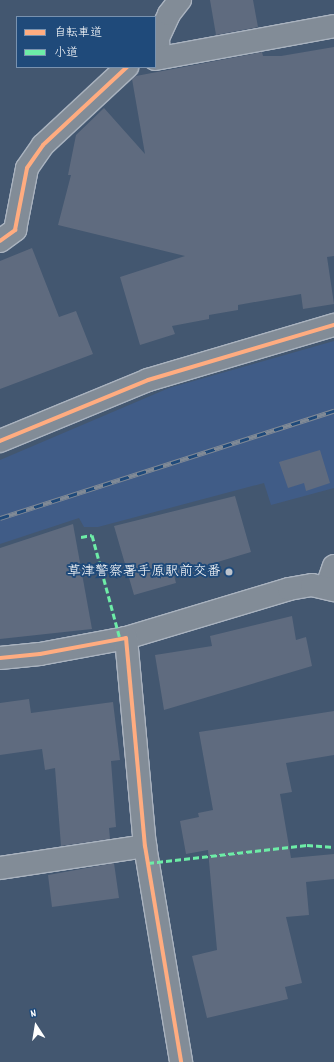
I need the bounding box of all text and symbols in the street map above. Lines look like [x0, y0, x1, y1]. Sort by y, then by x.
legend [16, 16, 156, 68]
text: 自転車道 [54, 25, 102, 42]
text: 小道 [54, 45, 78, 62]
place label: 草津警察署手原駅前交番 [67, 564, 221, 580]
marker: 草津警察署手原駅前交番 [224, 567, 234, 577]
north arrow [16, 1006, 56, 1046]
text: N [29, 1006, 38, 1023]

